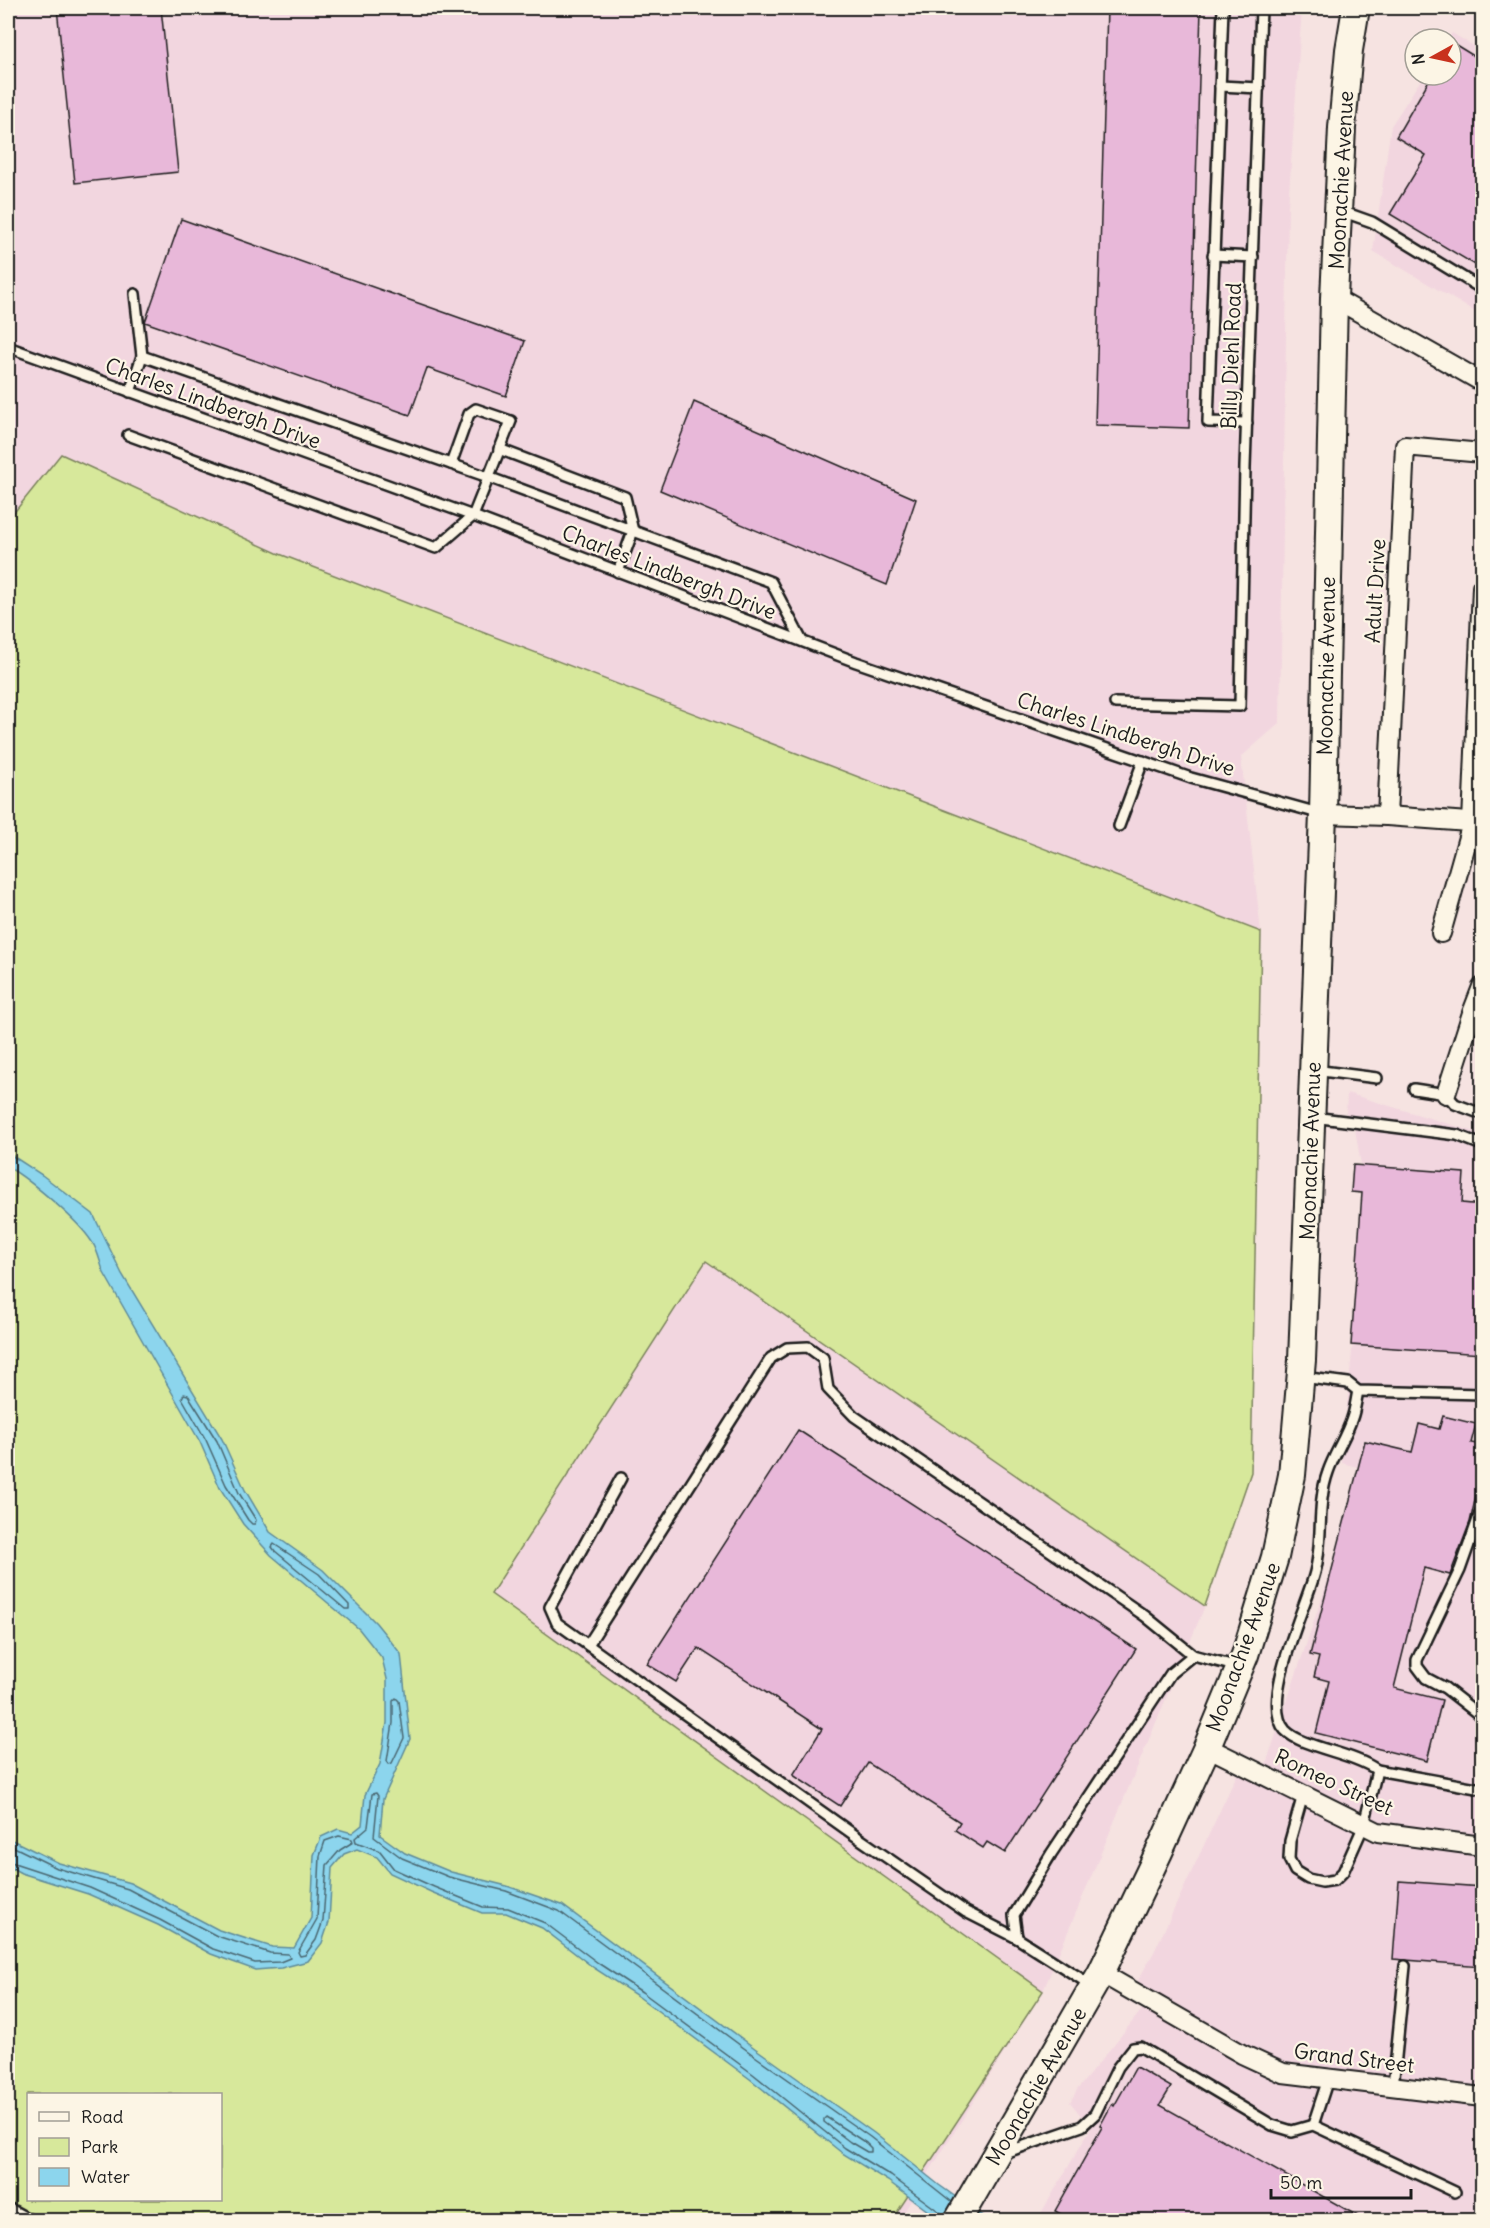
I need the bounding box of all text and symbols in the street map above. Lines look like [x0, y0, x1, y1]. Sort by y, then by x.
north arrow [1403, 27, 1463, 87]
text: N [1407, 52, 1429, 66]
street label: Moonachie Avenue [1323, 90, 1359, 270]
street label: Billy Diehl Road [1215, 282, 1247, 430]
street label: Charles Lindbergh Drive [102, 351, 324, 455]
street label: Charles Lindbergh Drive [558, 519, 780, 625]
street label: Adult Drive [1359, 538, 1391, 644]
street label: Moonachie Avenue [1311, 576, 1341, 756]
street label: Charles Lindbergh Drive [1014, 686, 1238, 782]
street label: Moonachie Avenue [1293, 1061, 1327, 1241]
street label: Moonachie Avenue [1200, 1558, 1286, 1736]
street label: Romeo Street [1270, 1743, 1398, 1821]
street label: Moonachie Avenue [980, 2002, 1092, 2170]
street label: Grand Street [1292, 2037, 1416, 2079]
legend [27, 2093, 222, 2201]
text: Road [81, 2105, 124, 2128]
text: Park [81, 2135, 118, 2158]
scale bar [1271, 2162, 1410, 2200]
text: Water [81, 2165, 131, 2188]
text: 50 m [1280, 2171, 1322, 2194]

